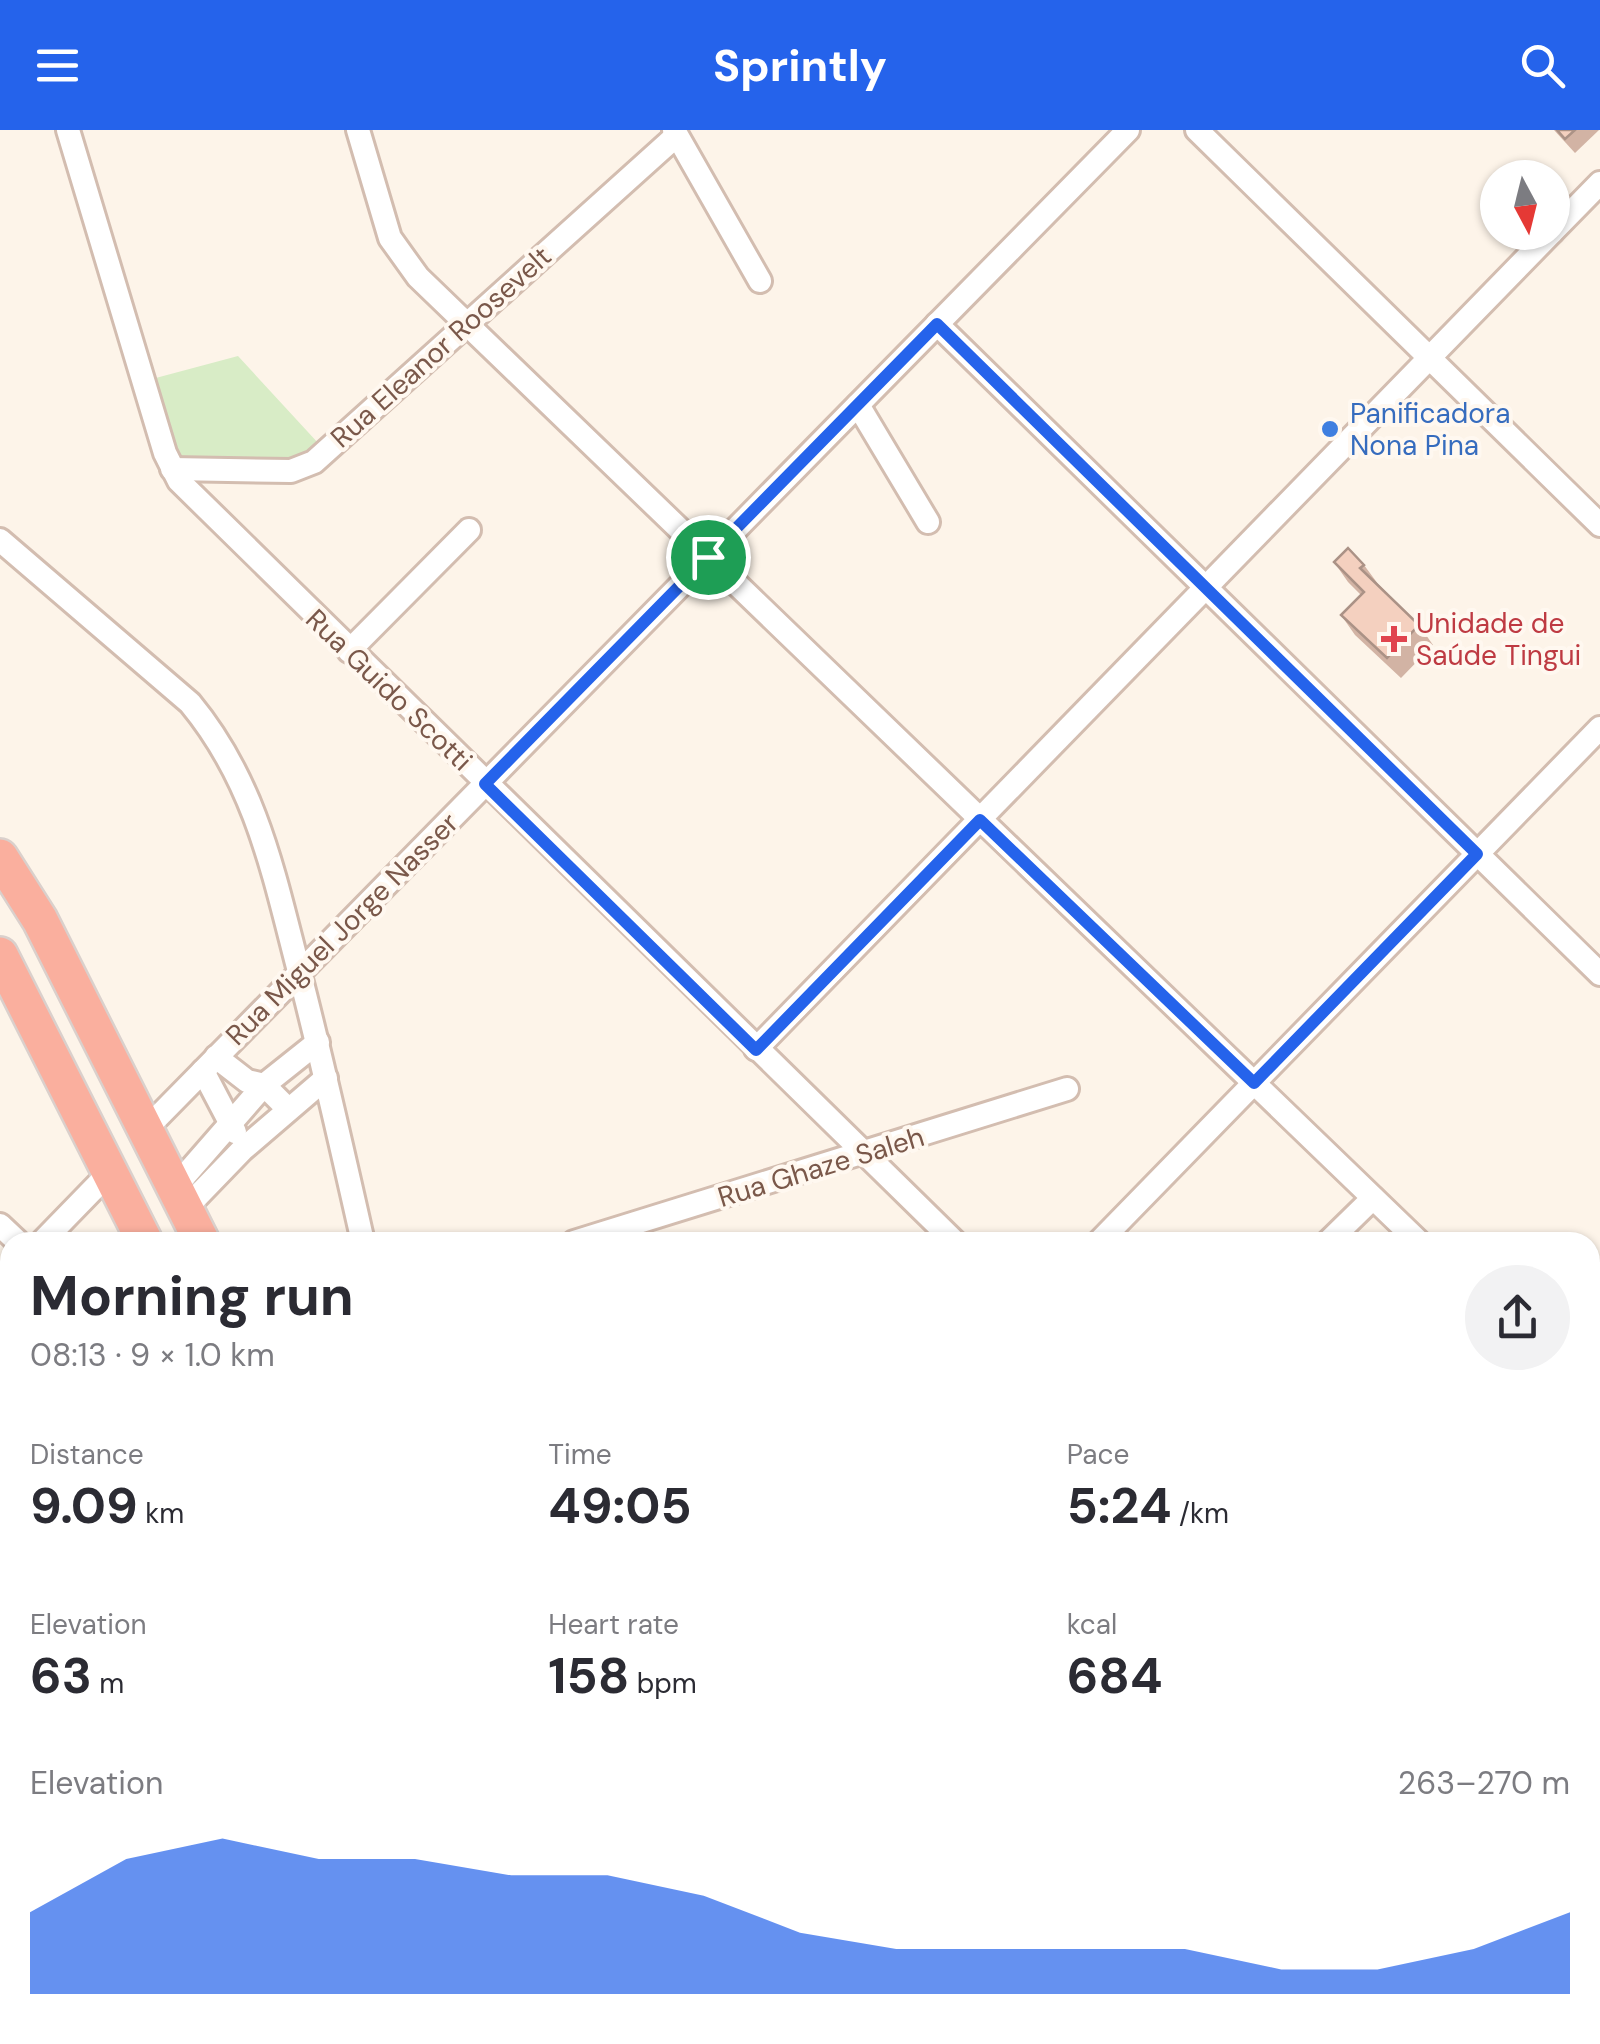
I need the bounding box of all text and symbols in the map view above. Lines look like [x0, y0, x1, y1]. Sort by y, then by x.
text: Sprintly [713, 36, 887, 95]
icon: menu [30, 38, 85, 93]
icon: search [1515, 38, 1570, 93]
north arrow [1480, 160, 1570, 250]
map controls [1480, 160, 1570, 250]
street label: Rua Eleanor Roosevelt [323, 238, 559, 456]
place label: Panificadora Nona Pina [1350, 395, 1510, 464]
marker: Panificadora Nona Pina [1319, 418, 1341, 440]
pin [666, 515, 751, 600]
icon: arrive [681, 530, 736, 585]
street label: Rua Guido Scotti [298, 601, 480, 779]
place label: Unidade de Saúde Tingui [1416, 605, 1581, 674]
marker: Unidade de Saúde Tingui [1381, 626, 1407, 652]
street label: Rua Miguel Jorge Nasser [218, 805, 466, 1053]
street label: Rua Ghaze Saleh [713, 1118, 929, 1216]
text: Morning run [30, 1260, 354, 1332]
button: share [1465, 1265, 1570, 1370]
text: 08:13 · 9 × 1.0 km [30, 1334, 275, 1376]
text: Distance [30, 1436, 144, 1473]
text: Time [548, 1436, 612, 1473]
text: Pace [1067, 1436, 1129, 1473]
text: 9.09 [30, 1473, 138, 1539]
text: 49:05 [548, 1473, 692, 1539]
text: 5:24 [1067, 1473, 1171, 1539]
text: km [138, 1495, 184, 1532]
text: /km [1171, 1495, 1229, 1532]
text: Elevation [30, 1606, 147, 1643]
text: Heart rate [548, 1606, 679, 1643]
text: kcal [1067, 1606, 1117, 1643]
text: 63 [30, 1643, 92, 1709]
text: 158 [548, 1643, 629, 1709]
text: 684 [1067, 1643, 1163, 1709]
text: m [92, 1665, 124, 1702]
text: bpm [629, 1665, 697, 1702]
text: Elevation [30, 1762, 163, 1804]
text: 263–270 m [1398, 1762, 1570, 1804]

